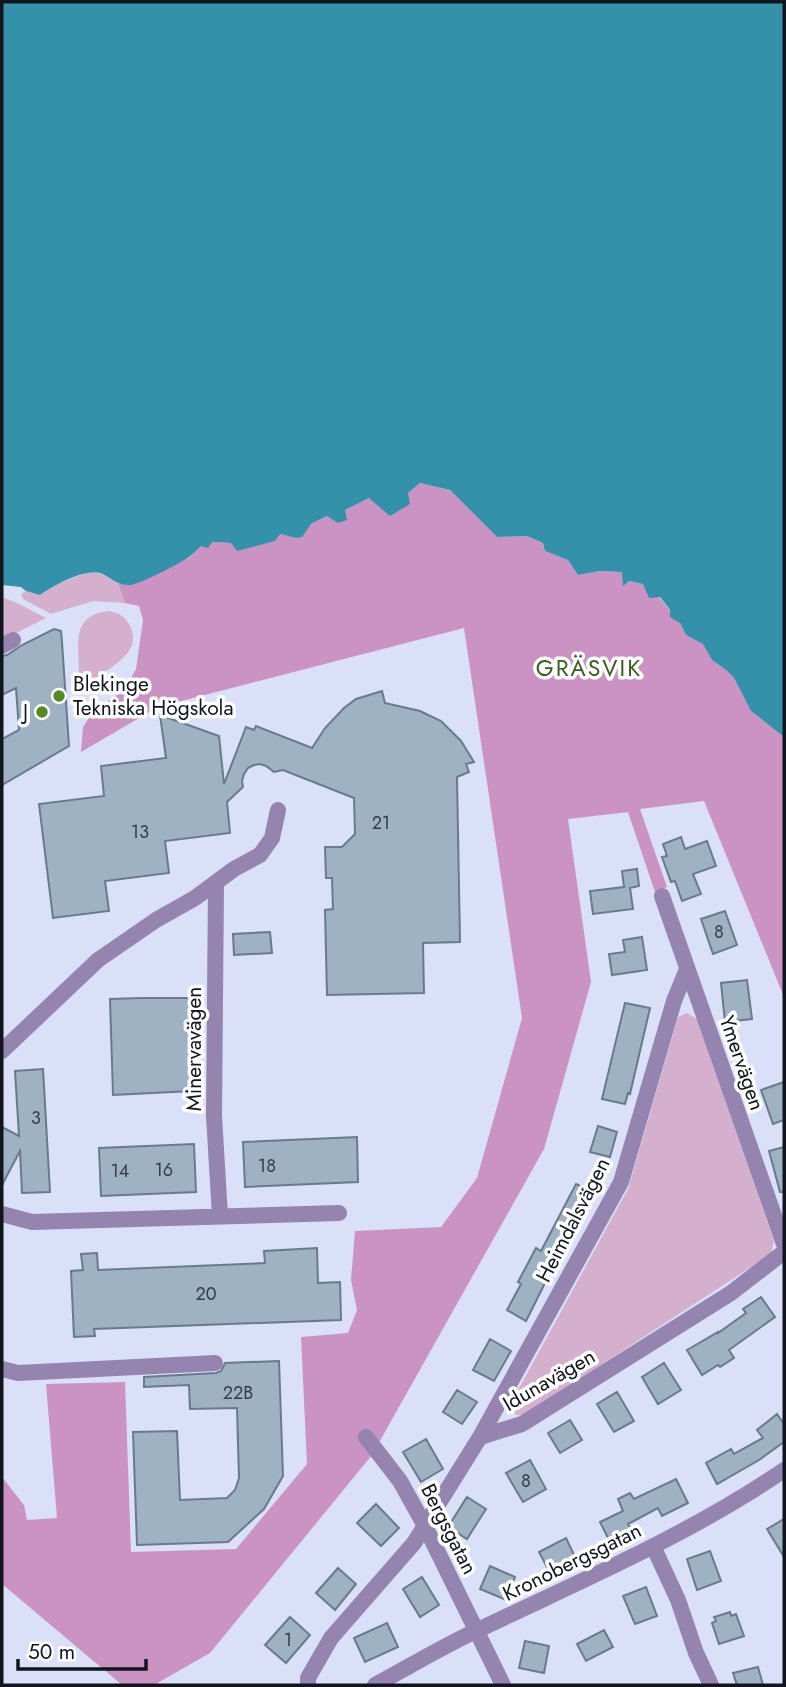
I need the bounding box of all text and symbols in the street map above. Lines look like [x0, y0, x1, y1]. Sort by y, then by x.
district label: GRÄSVIK [536, 651, 642, 685]
place label: Blekinge Tekniska Högskola [73, 669, 234, 723]
marker: Blekinge Tekniska Högskola [51, 688, 67, 704]
place label: J [20, 697, 28, 727]
marker: J [34, 704, 50, 720]
house number: 21 [372, 810, 390, 836]
house number: 13 [131, 819, 149, 845]
house number: 8 [714, 919, 724, 945]
street label: Minervavägen [179, 987, 209, 1111]
street label: Ymervägen [712, 1012, 772, 1114]
house number: 3 [31, 1105, 41, 1131]
house number: 18 [258, 1153, 276, 1179]
street label: Heimdalsvägen [529, 1153, 617, 1287]
house number: 16 [155, 1157, 173, 1183]
house number: 14 [111, 1158, 129, 1184]
house number: 20 [195, 1281, 217, 1307]
street label: Idunavägen [497, 1341, 601, 1419]
house number: 22B [223, 1380, 253, 1406]
house number: 8 [521, 1468, 531, 1494]
street label: Bergsgatan [413, 1478, 485, 1580]
street label: Kronobergsgatan [498, 1515, 646, 1609]
house number: 1 [284, 1627, 292, 1653]
scale bar [18, 1628, 145, 1672]
text: 50 m [28, 1637, 75, 1667]

